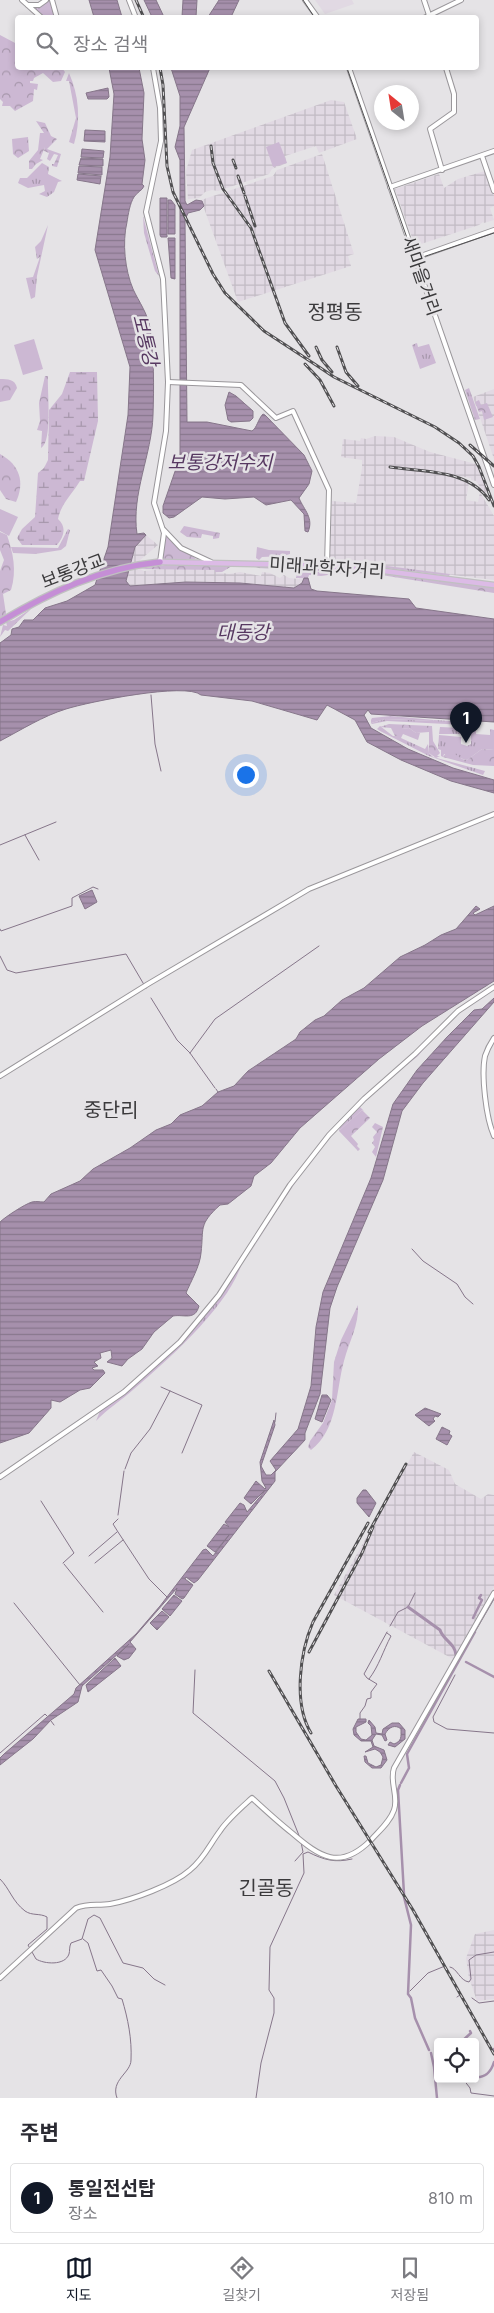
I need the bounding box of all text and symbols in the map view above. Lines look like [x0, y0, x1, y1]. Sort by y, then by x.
search box [15, 15, 479, 70]
icon: search [33, 29, 61, 57]
text: 장소 검색 [73, 33, 148, 56]
north arrow [374, 85, 419, 130]
street label: 새마을거리 [398, 233, 445, 318]
district label: 정평동 [307, 300, 363, 324]
water label: 보통강 [128, 312, 164, 371]
water label: 보통강저수지 [168, 451, 274, 474]
street label: 보통강교 [38, 549, 108, 592]
street label: 미래과학자거리 [268, 553, 386, 582]
water label: 대동강 [217, 621, 272, 644]
pin: 1 [450, 702, 482, 743]
your location [233, 762, 259, 788]
district label: 중단리 [83, 1098, 139, 1122]
district label: 긴골동 [238, 1876, 294, 1900]
map controls [434, 2038, 479, 2083]
button: locate [434, 2038, 479, 2083]
text: 주변 [20, 2120, 59, 2145]
text: 통일전선탑 [68, 2177, 155, 2200]
text: 1 [34, 2188, 40, 2208]
text: 810 m [428, 2188, 473, 2208]
text: 장소 [68, 2203, 97, 2223]
tab: 지도 [65, 2254, 93, 2304]
tab: 길찾기 [222, 2254, 261, 2304]
tab: 저장됨 [391, 2254, 429, 2304]

